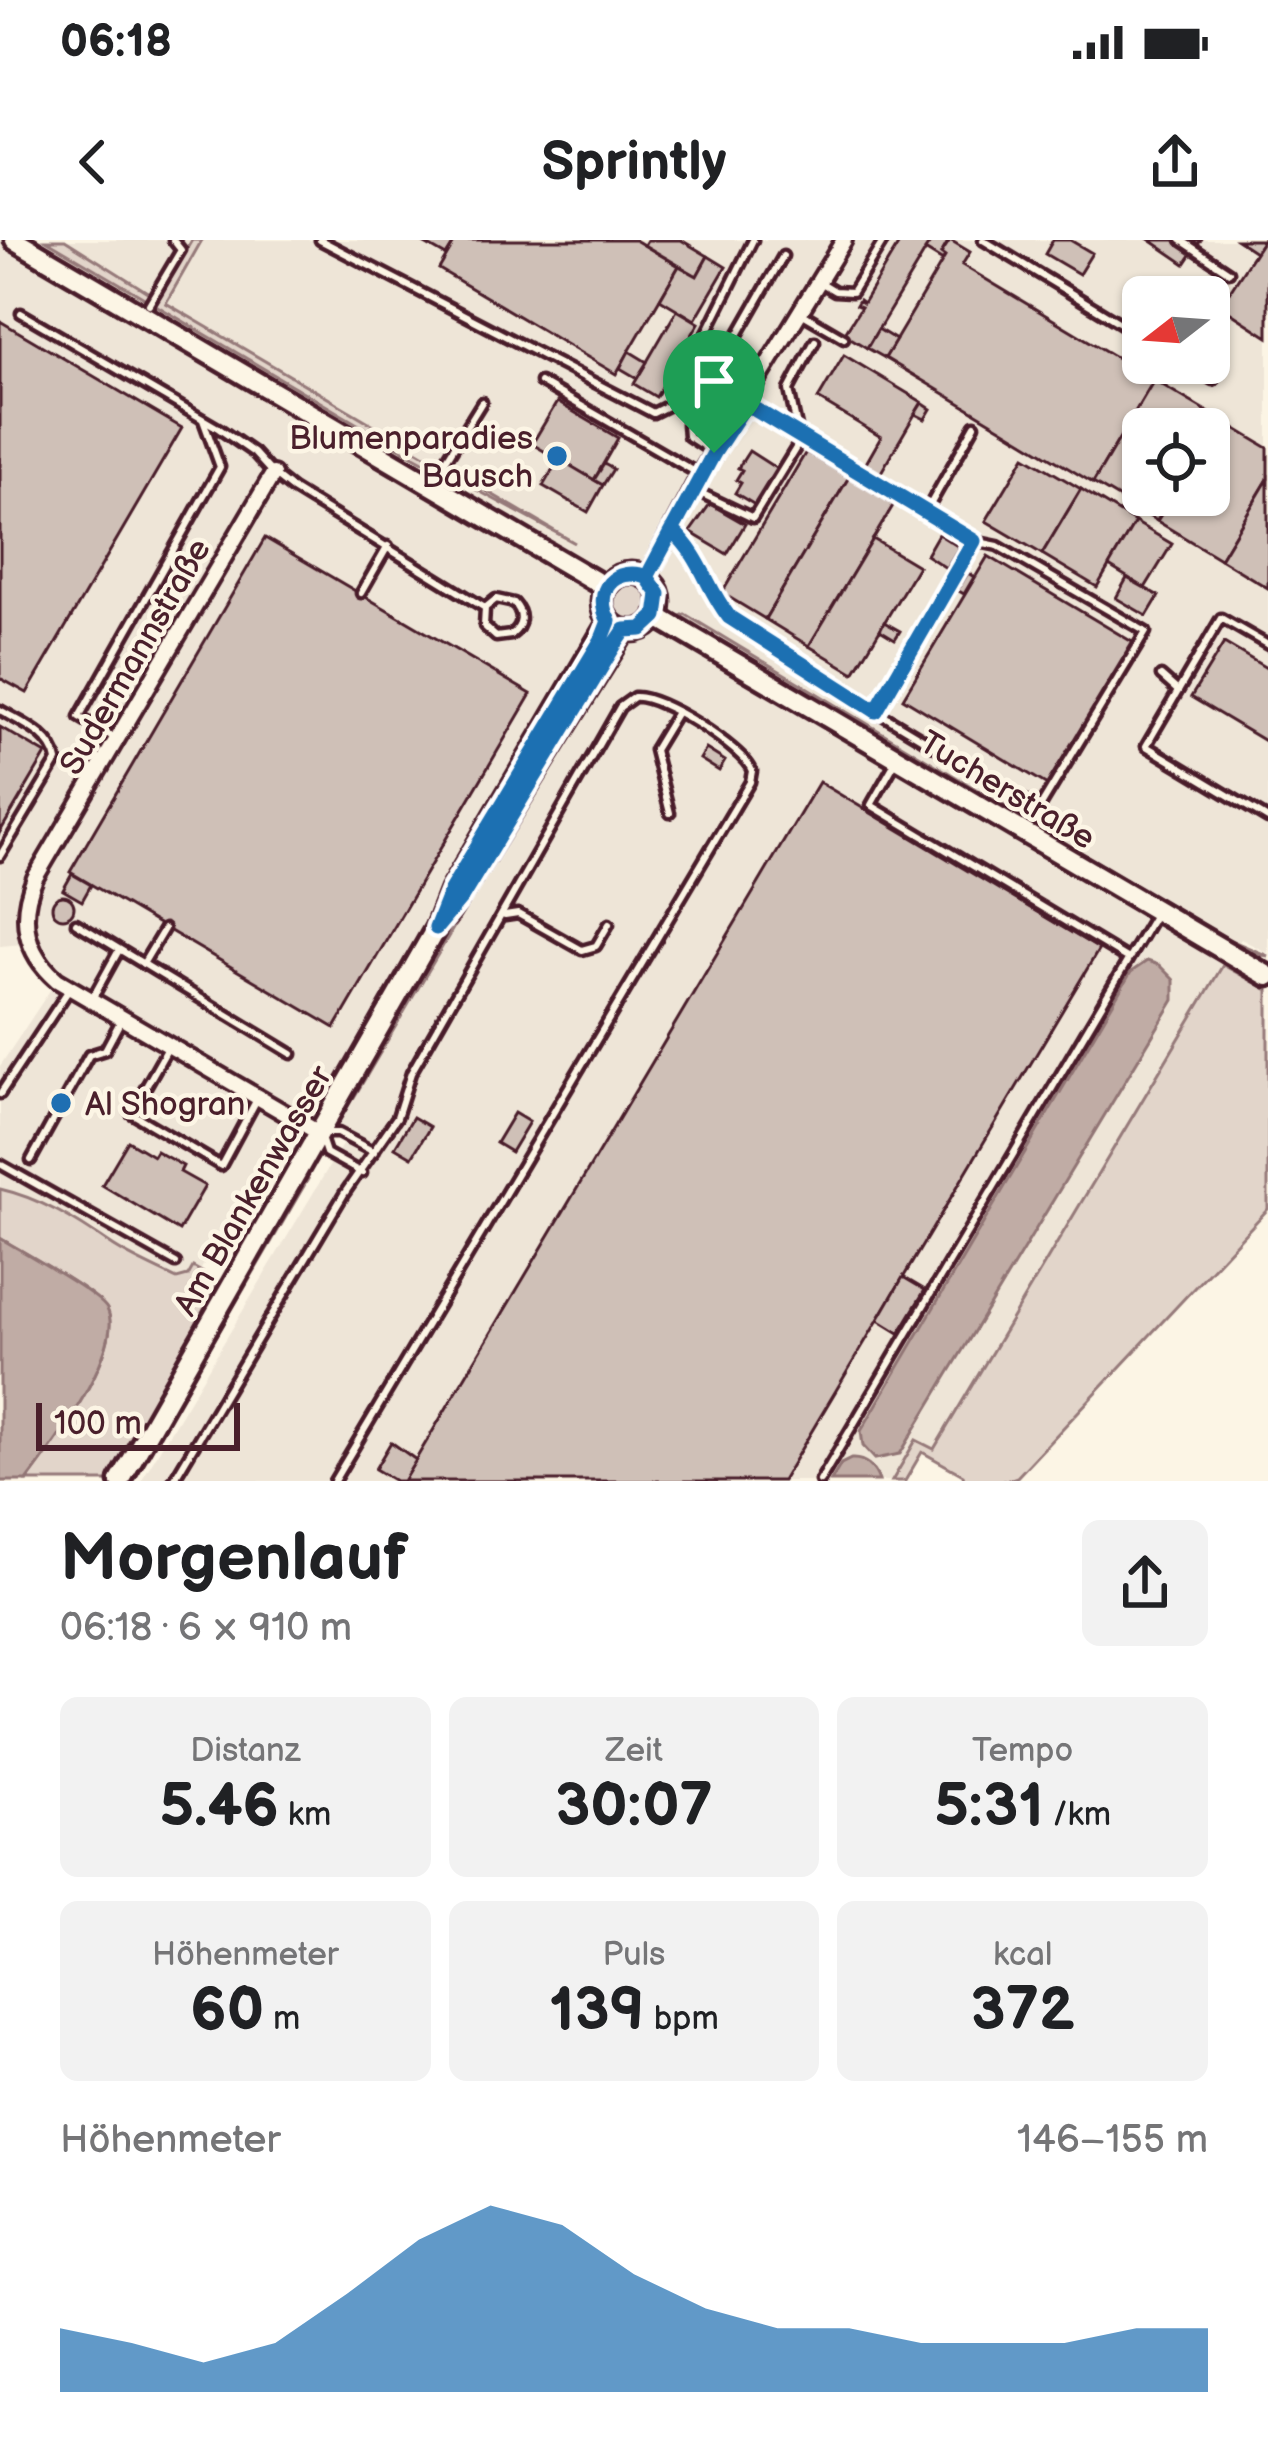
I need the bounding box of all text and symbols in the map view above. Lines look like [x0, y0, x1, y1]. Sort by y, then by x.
text: 06:18 [60, 15, 172, 70]
icon: back [60, 129, 126, 195]
icon: share [1142, 129, 1208, 195]
text: Sprintly [541, 130, 727, 195]
north arrow [1122, 276, 1230, 384]
map controls [1122, 276, 1230, 516]
pin [663, 330, 765, 453]
icon: arrive [681, 348, 747, 414]
button: locate [1122, 408, 1230, 516]
place label: Blumenparadies Bausch [289, 419, 533, 497]
marker: Blumenparadies Bausch [544, 443, 570, 469]
street label: Sudermannstraße [52, 532, 220, 782]
street label: Tucherstraße [912, 723, 1102, 859]
street label: Am Blankenwasser [166, 1058, 342, 1323]
place label: Al Shogran [85, 1085, 245, 1125]
marker: Al Shogran [48, 1090, 74, 1116]
scale bar [36, 1397, 240, 1450]
text: 100 m [54, 1404, 142, 1444]
text: Morgenlauf [60, 1520, 408, 1599]
button: share [1082, 1520, 1208, 1646]
text: 06:18 · 6 × 910 m [60, 1605, 352, 1652]
text: Distanz [190, 1731, 300, 1771]
text: Zeit [605, 1731, 663, 1771]
text: Tempo [972, 1731, 1073, 1771]
text: 5.46 [159, 1771, 279, 1843]
text: 30:07 [555, 1771, 713, 1843]
text: 5:31 [934, 1771, 1044, 1843]
text: km [279, 1795, 331, 1835]
text: /km [1044, 1795, 1111, 1835]
text: Höhenmeter [152, 1935, 339, 1975]
text: Puls [603, 1935, 665, 1975]
text: kcal [993, 1935, 1052, 1975]
text: 60 [190, 1975, 264, 2047]
text: 139 [549, 1975, 645, 2047]
text: 372 [971, 1975, 1075, 2047]
text: m [264, 1999, 300, 2039]
text: bpm [645, 1999, 719, 2039]
text: Höhenmeter [60, 2117, 281, 2164]
text: 146–155 m [1017, 2117, 1208, 2164]

